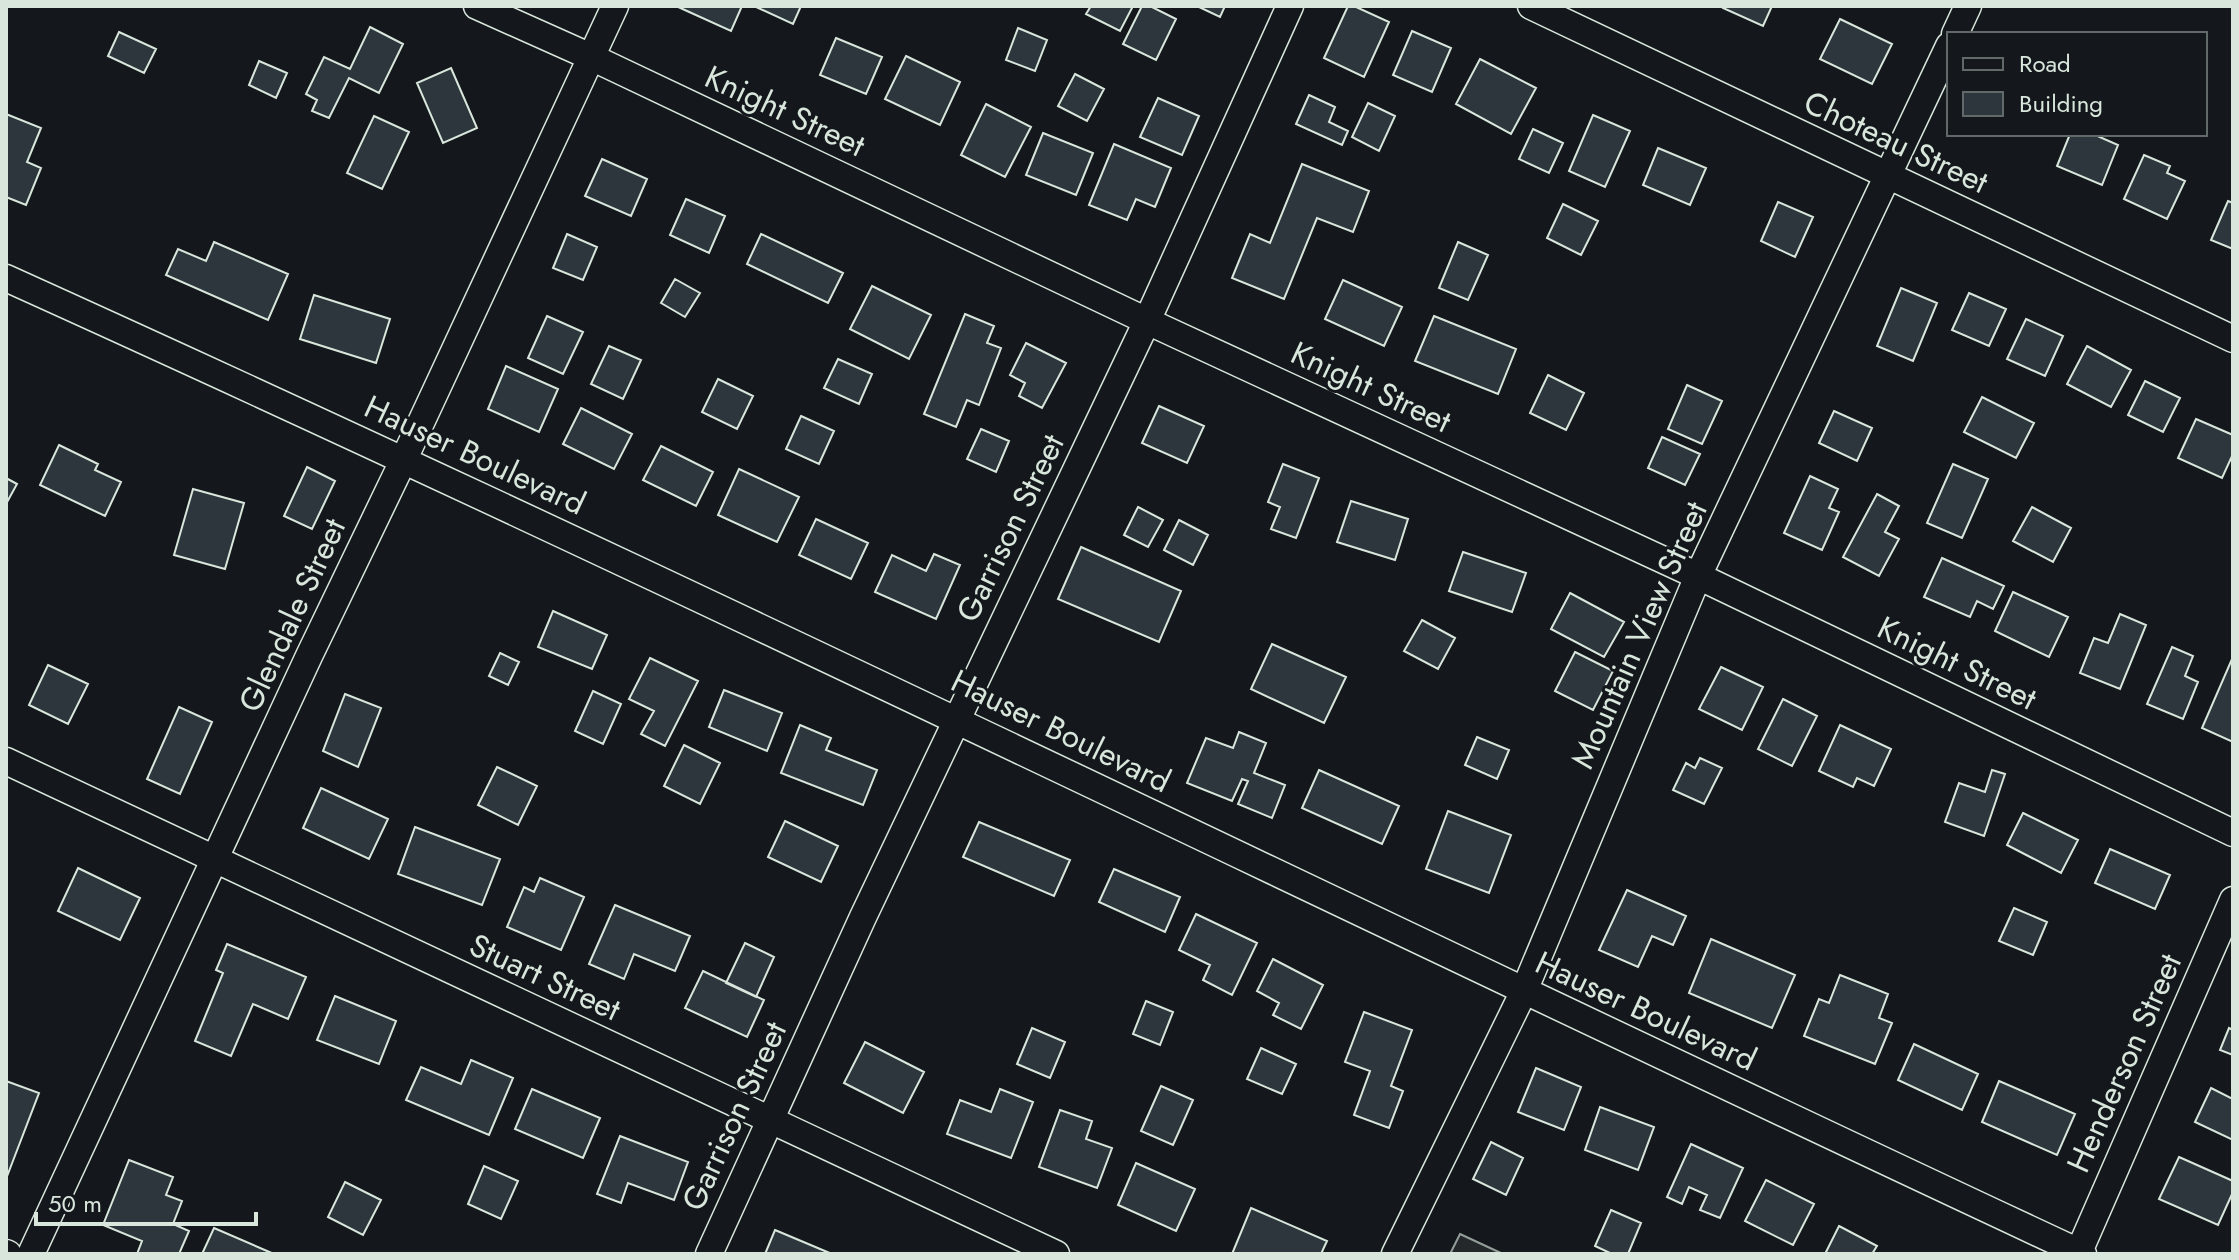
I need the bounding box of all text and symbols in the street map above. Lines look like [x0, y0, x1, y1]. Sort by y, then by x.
legend [1947, 32, 2207, 136]
text: Road [2019, 46, 2071, 81]
street label: Knight Street [697, 54, 873, 168]
street label: Choteau Street [1796, 79, 1996, 205]
text: Building [2019, 86, 2103, 121]
street label: Knight Street [1283, 330, 1459, 444]
street label: Hauser Boulevard [357, 384, 593, 526]
street label: Garrison Street [945, 426, 1075, 630]
street label: Mountain View Street [1559, 494, 1719, 776]
street label: Glendale Street [227, 510, 357, 719]
street label: Knight Street [1870, 605, 2045, 721]
street label: Hauser Boulevard [943, 658, 1179, 804]
street label: Stuart Street [462, 922, 628, 1032]
street label: Hauser Boulevard [1528, 940, 1764, 1082]
street label: Henderson Street [2055, 946, 2193, 1180]
street label: Garrison Street [670, 1014, 798, 1218]
scale bar [36, 1176, 256, 1226]
text: 50 m [48, 1186, 102, 1221]

